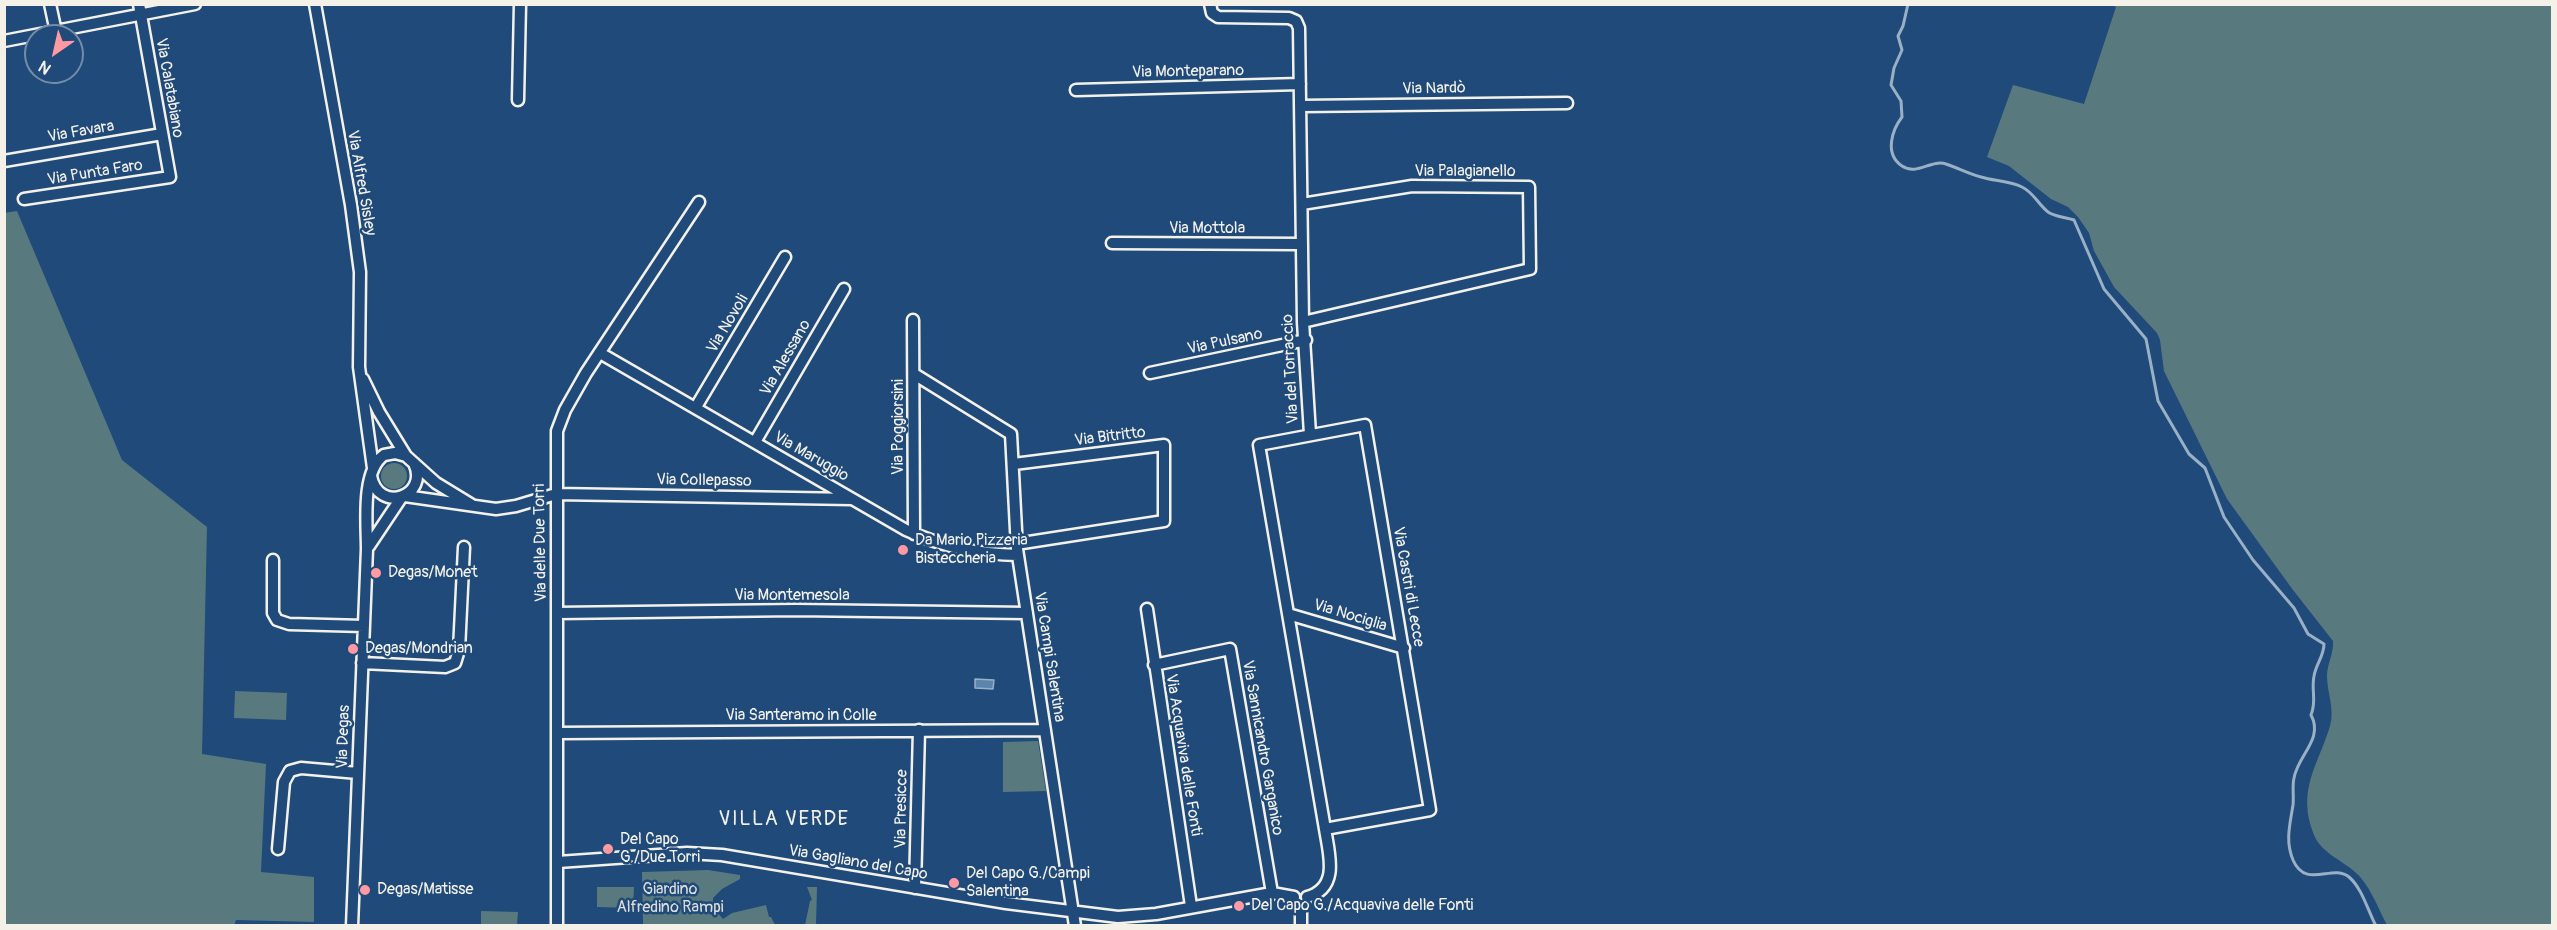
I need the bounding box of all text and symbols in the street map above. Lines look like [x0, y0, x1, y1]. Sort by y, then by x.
north arrow [24, 24, 84, 84]
street label: Via Calatabiano [151, 37, 187, 139]
text: N [35, 56, 55, 79]
street label: Via Monteparano [1132, 61, 1244, 83]
street label: Via Nardò [1402, 79, 1466, 99]
street label: Via Favara [46, 117, 116, 147]
street label: Via Alfred Sisley [342, 129, 380, 237]
street label: Via Punta Faro [46, 156, 144, 190]
street label: Via Palagianello [1414, 162, 1516, 182]
street label: Via Mottola [1169, 219, 1245, 239]
street label: Via Novoli [703, 291, 753, 357]
street label: Via del Torraccio [1279, 314, 1303, 424]
street label: Via Alessano [757, 317, 815, 399]
street label: Via Pulsano [1186, 325, 1264, 359]
street label: Via Poggiorsini [889, 379, 909, 475]
street label: Via Bitritto [1073, 423, 1147, 451]
street label: Via Maruggio [770, 428, 852, 486]
street label: Via Collepasso [656, 471, 752, 491]
street label: Via delle Due Torri [530, 484, 552, 602]
street label: Via Castri di Lecce [1388, 526, 1428, 648]
place label: Da Mario Pizzeria Bisteccheria [915, 531, 1028, 569]
marker: Da Mario Pizzeria Bisteccheria [896, 543, 910, 557]
place label: Degas/Monet [388, 563, 478, 583]
marker: Degas/Monet [369, 566, 383, 580]
street label: Via Montemesola [734, 586, 850, 606]
street label: Via Campi Salentina [1029, 591, 1069, 723]
street label: Via Nociglia [1311, 596, 1389, 636]
place label: Degas/Mondrian [365, 639, 473, 659]
marker: Degas/Mondrian [346, 642, 360, 656]
street label: Via Sannicandro Garganico [1237, 659, 1287, 837]
street label: Via Acquaviva delle Fonti [1161, 673, 1205, 837]
street label: Via Degas [333, 705, 355, 769]
street label: Via Santeramo in Colle [725, 706, 877, 726]
street label: Via Presicce [892, 769, 912, 849]
district label: VILLA VERDE [719, 808, 849, 832]
place label: Del Capo G./Due Torri [620, 830, 700, 868]
street label: Via Gagliano del Capo [787, 841, 929, 885]
marker: Del Capo G./Due Torri [601, 842, 615, 856]
place label: Del Capo G./Campi Salentina [966, 864, 1090, 902]
marker: Del Capo G./Campi Salentina [947, 876, 961, 890]
place label: Degas/Matisse [377, 880, 473, 900]
park label: Giardino Alfredino Rampi [616, 880, 724, 918]
marker: Degas/Matisse [358, 883, 372, 897]
place label: Del Capo G./Acquaviva delle Fonti [1251, 896, 1473, 916]
marker: Del Capo G./Acquaviva delle Fonti [1232, 899, 1246, 913]

